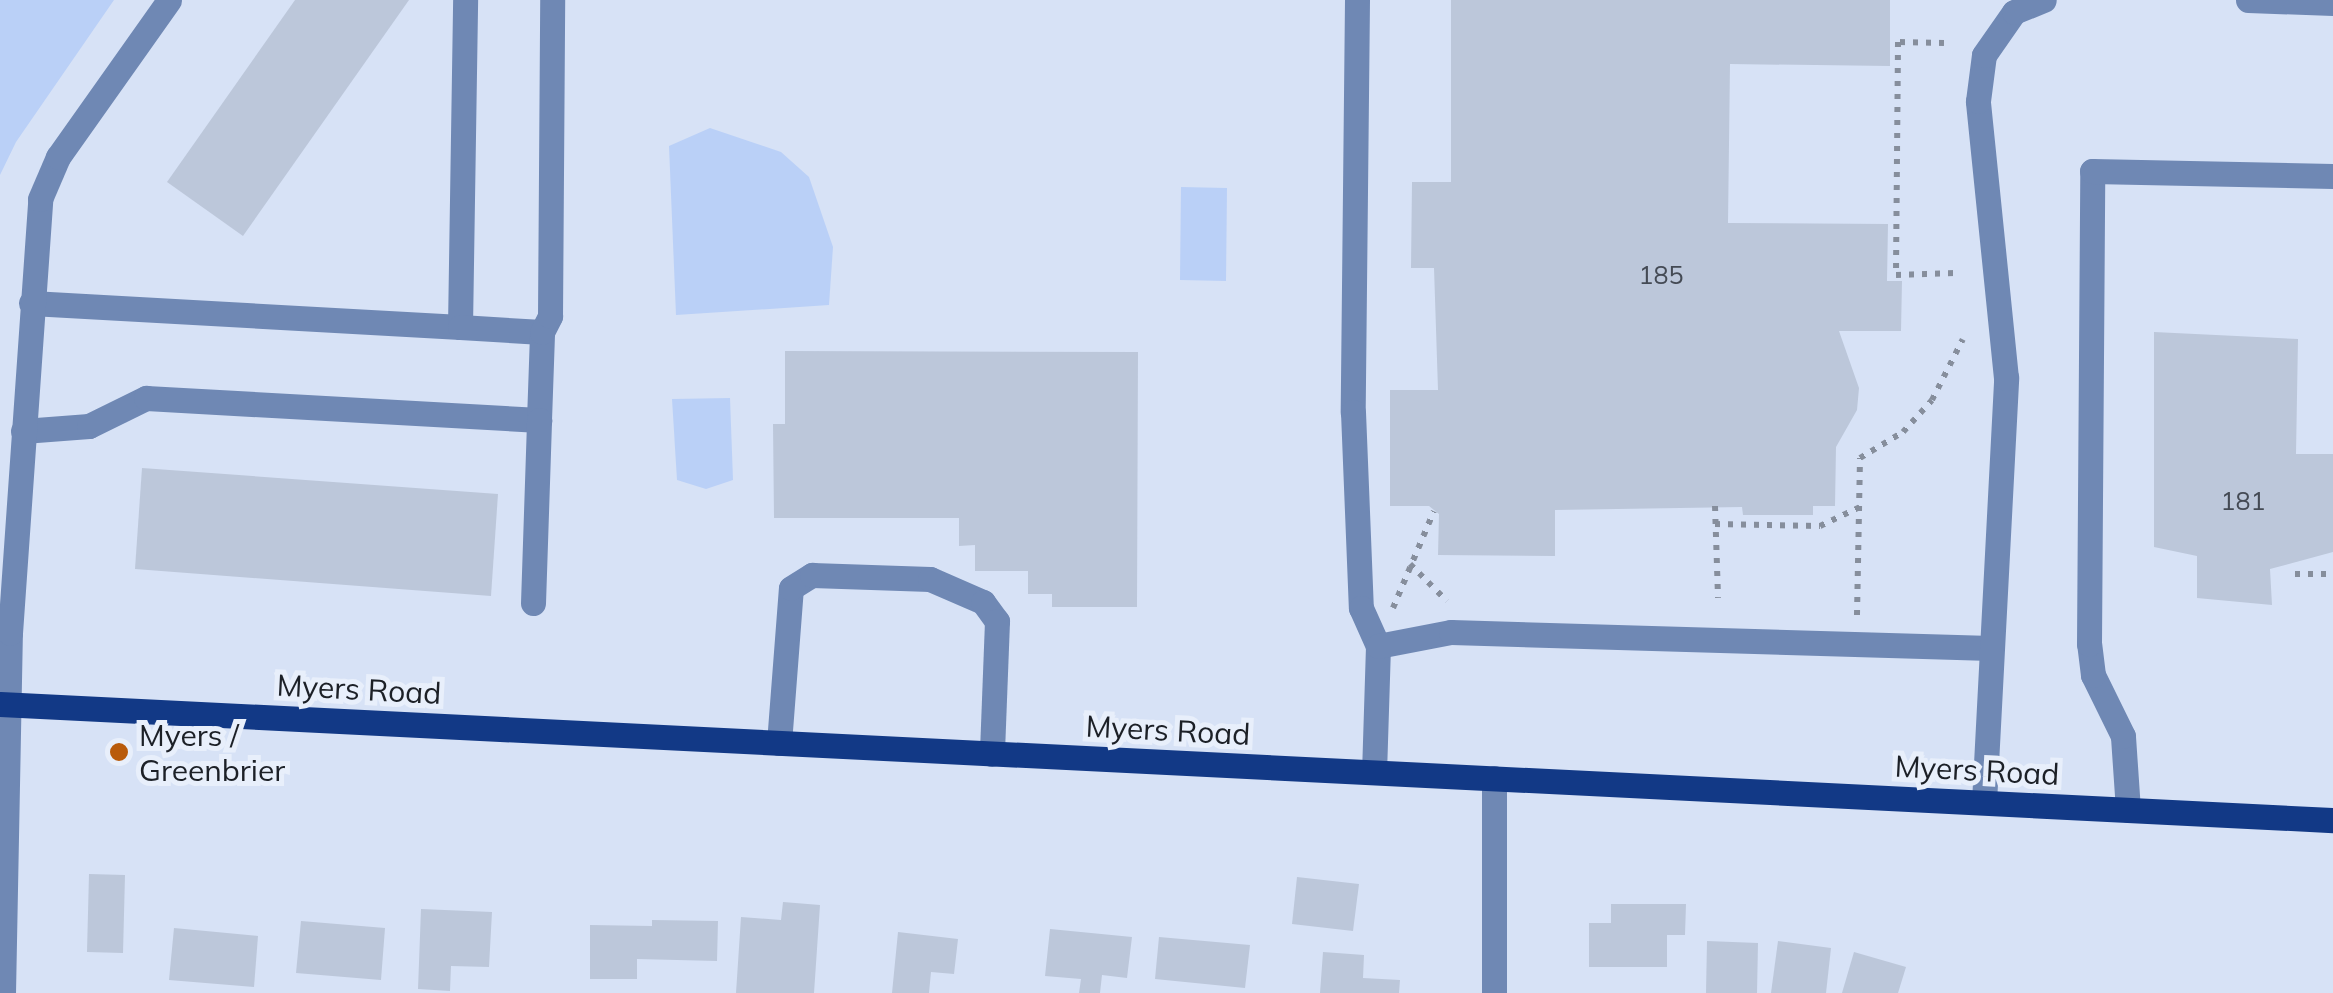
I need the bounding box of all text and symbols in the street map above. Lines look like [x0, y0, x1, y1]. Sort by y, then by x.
house number: 185 [1639, 260, 1683, 290]
house number: 181 [2221, 486, 2265, 516]
street label: Myers Road [276, 667, 442, 711]
street label: Myers Road [1085, 708, 1251, 752]
place label: Myers / Greenbrier [139, 717, 285, 788]
marker: Myers / Greenbrier [108, 741, 130, 763]
street label: Myers Road [1894, 748, 2060, 792]

